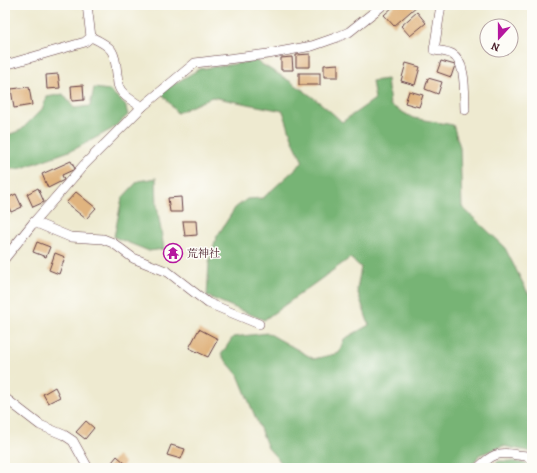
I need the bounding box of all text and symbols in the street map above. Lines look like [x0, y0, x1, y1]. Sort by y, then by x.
north arrow [479, 18, 519, 58]
text: N [489, 38, 502, 55]
temple icon: 荒神社 [162, 242, 184, 264]
place label: 荒神社 [187, 246, 220, 261]

